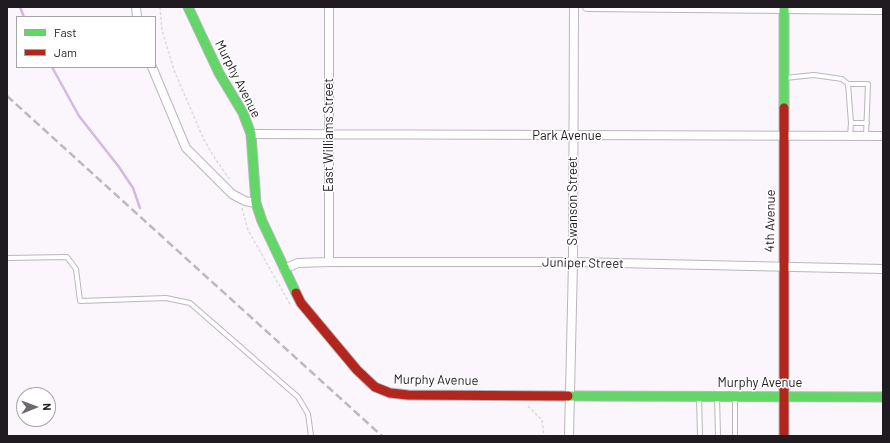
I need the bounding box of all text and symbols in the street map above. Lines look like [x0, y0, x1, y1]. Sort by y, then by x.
legend [16, 16, 156, 68]
text: Fast [54, 25, 77, 39]
street label: Murphy Avenue [212, 38, 264, 120]
text: Jam [54, 45, 77, 59]
street label: East Williams Street [321, 78, 337, 192]
street label: Park Avenue [532, 128, 602, 144]
street label: Swanson Street [565, 157, 581, 245]
street label: 4th Avenue [762, 189, 778, 253]
street label: Juniper Street [542, 254, 624, 272]
street label: Murphy Avenue [393, 371, 479, 389]
street label: Murphy Avenue [718, 375, 802, 391]
north arrow [16, 387, 56, 427]
text: N [41, 403, 54, 411]

